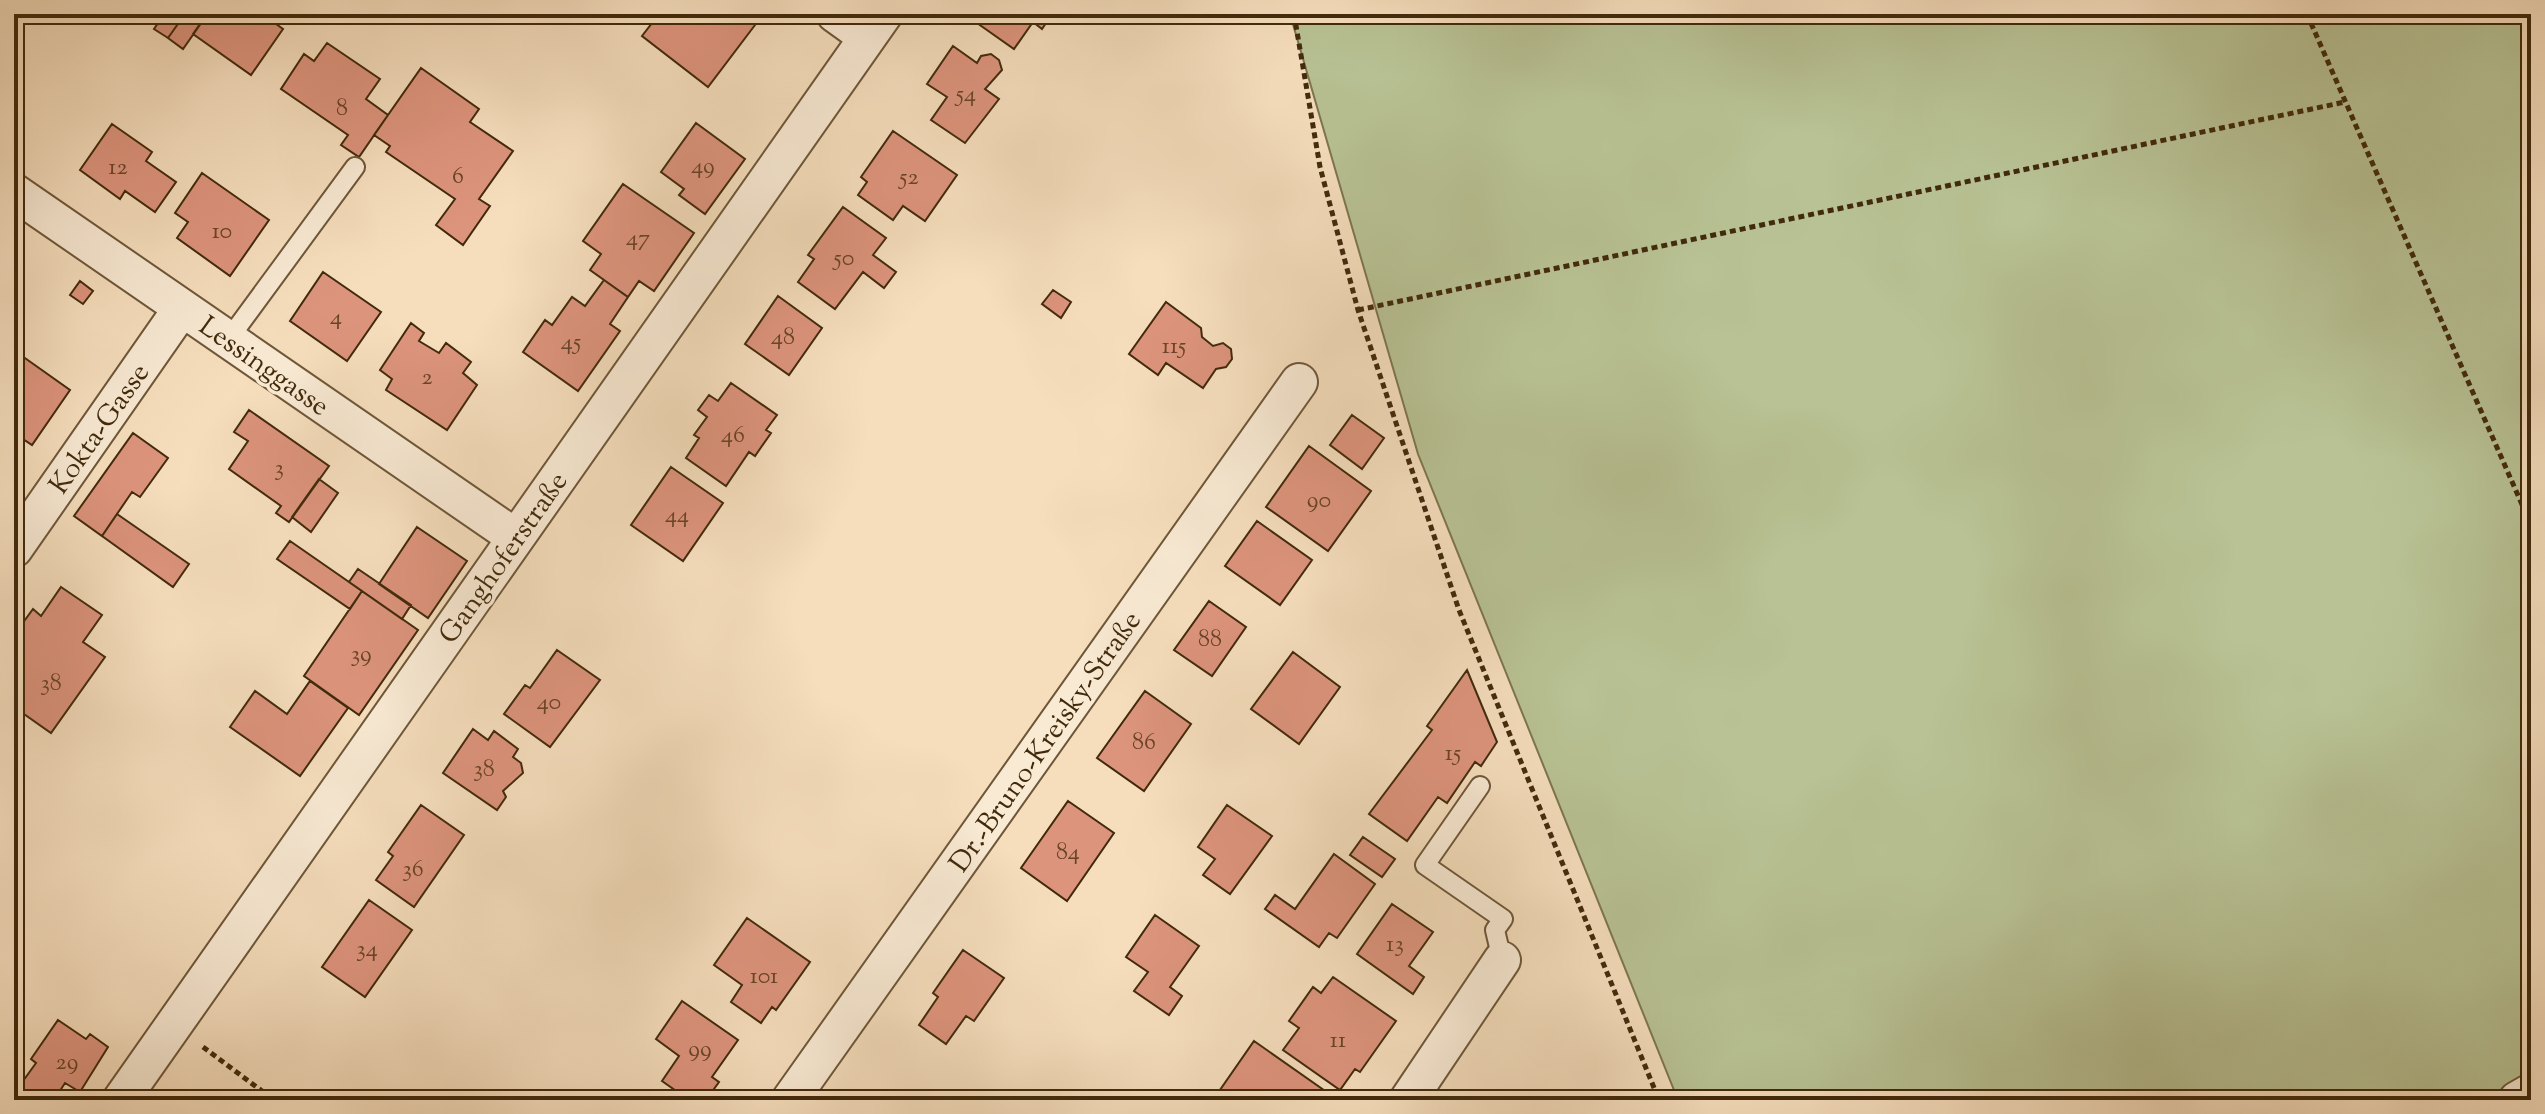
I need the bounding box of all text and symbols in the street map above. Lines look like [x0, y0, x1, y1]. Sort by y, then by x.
house number: 54 [954, 78, 976, 112]
house number: 8 [336, 92, 348, 126]
house number: 49 [691, 150, 715, 184]
house number: 12 [108, 151, 128, 185]
house number: 6 [452, 160, 464, 194]
house number: 52 [897, 161, 919, 195]
house number: 10 [212, 215, 232, 249]
house number: 47 [626, 222, 650, 256]
house number: 50 [832, 242, 854, 276]
house number: 4 [330, 301, 342, 335]
street label: Lessinggasse [190, 308, 337, 427]
house number: 48 [771, 321, 795, 355]
house number: 45 [561, 326, 581, 360]
house number: 115 [1162, 330, 1186, 364]
street label: Kokta-Gasse [41, 356, 160, 503]
house number: 2 [421, 361, 433, 395]
house number: 46 [721, 419, 745, 453]
house number: 3 [274, 452, 284, 486]
street label: Ganghoferstraße [430, 465, 579, 653]
house number: 90 [1307, 484, 1331, 518]
house number: 44 [665, 499, 689, 533]
street label: Dr.-Bruno-Kreisky-Straße [941, 604, 1152, 882]
house number: 88 [1198, 623, 1222, 657]
house number: 39 [350, 638, 372, 672]
house number: 38 [40, 667, 62, 701]
house number: 40 [537, 686, 561, 720]
house number: 86 [1132, 726, 1156, 760]
house number: 15 [1445, 737, 1461, 771]
house number: 38 [473, 753, 495, 787]
house number: 84 [1056, 836, 1080, 870]
house number: 36 [402, 853, 424, 887]
house number: 13 [1386, 928, 1404, 962]
house number: 34 [356, 933, 378, 967]
house number: 101 [750, 960, 778, 994]
house number: 11 [1330, 1024, 1346, 1058]
house number: 99 [688, 1033, 712, 1067]
house number: 29 [56, 1046, 78, 1080]

